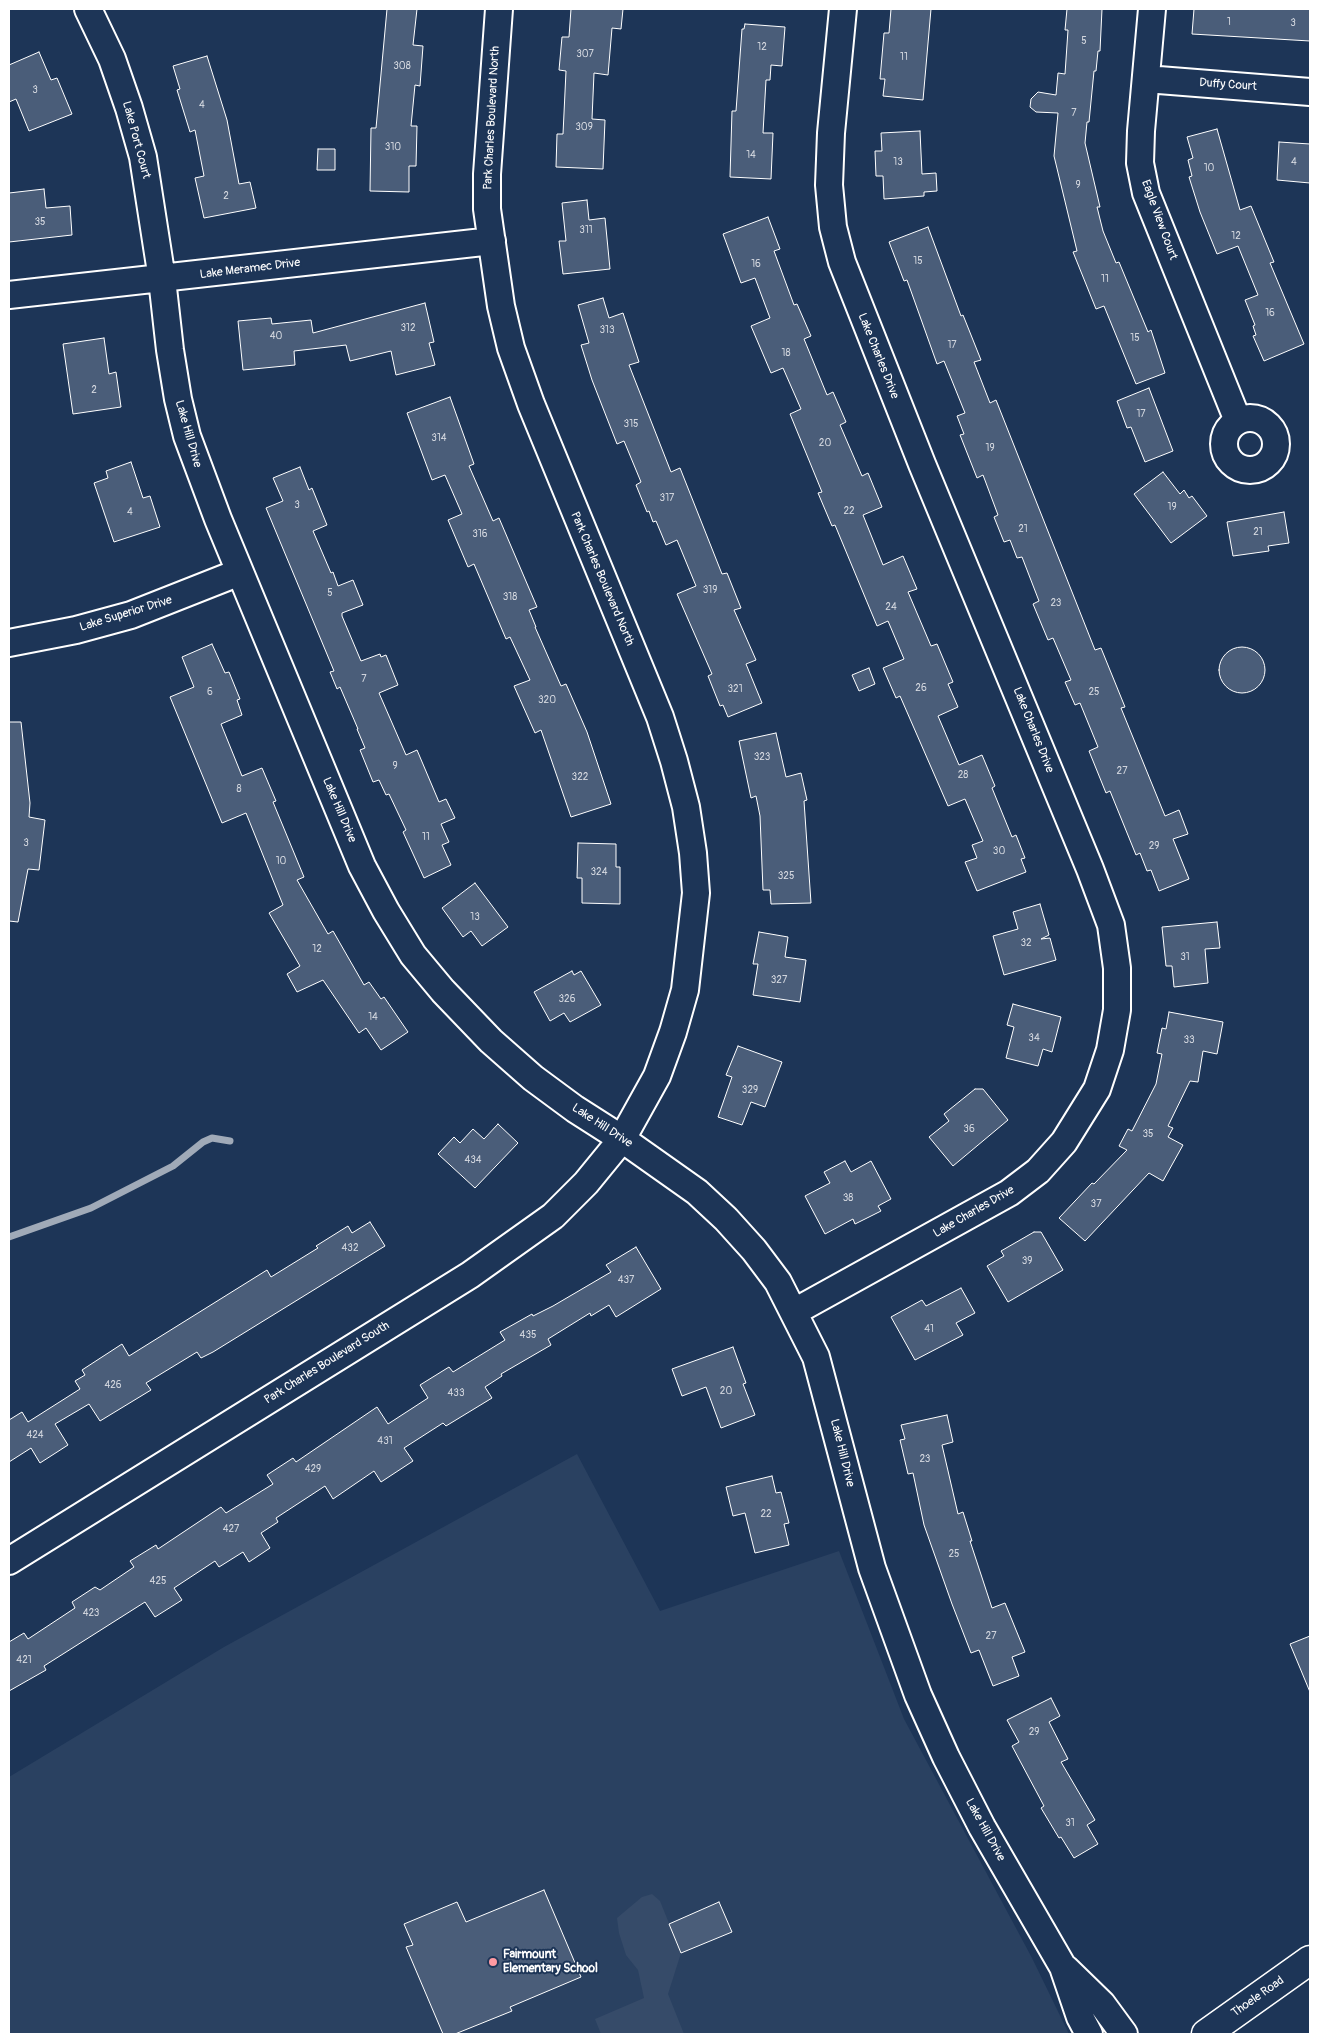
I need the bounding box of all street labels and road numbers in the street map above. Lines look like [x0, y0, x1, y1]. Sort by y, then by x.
street label: Park Charles Boulevard North [481, 46, 503, 190]
street label: Duffy Court [1199, 76, 1257, 94]
street label: Lake Port Court [119, 100, 153, 180]
street label: Eagle View Court [1138, 178, 1180, 262]
street label: Lake Meramec Drive [199, 256, 301, 282]
street label: Lake Charles Drive [854, 311, 902, 401]
street label: Lake Hill Drive [171, 399, 205, 469]
street label: Park Charles Boulevard North [567, 510, 637, 648]
street label: Lake Superior Drive [78, 593, 174, 635]
street label: Lake Charles Drive [1009, 685, 1057, 775]
street label: Lake Hill Drive [319, 775, 359, 845]
street label: Lake Hill Drive [569, 1101, 635, 1151]
street label: Lake Charles Drive [931, 1183, 1017, 1241]
street label: Park Charles Boulevard South [262, 1319, 392, 1407]
street label: Lake Hill Drive [827, 1418, 857, 1488]
street label: Lake Hill Drive [962, 1796, 1008, 1864]
street label: Thoele Road [1229, 1974, 1287, 2020]

